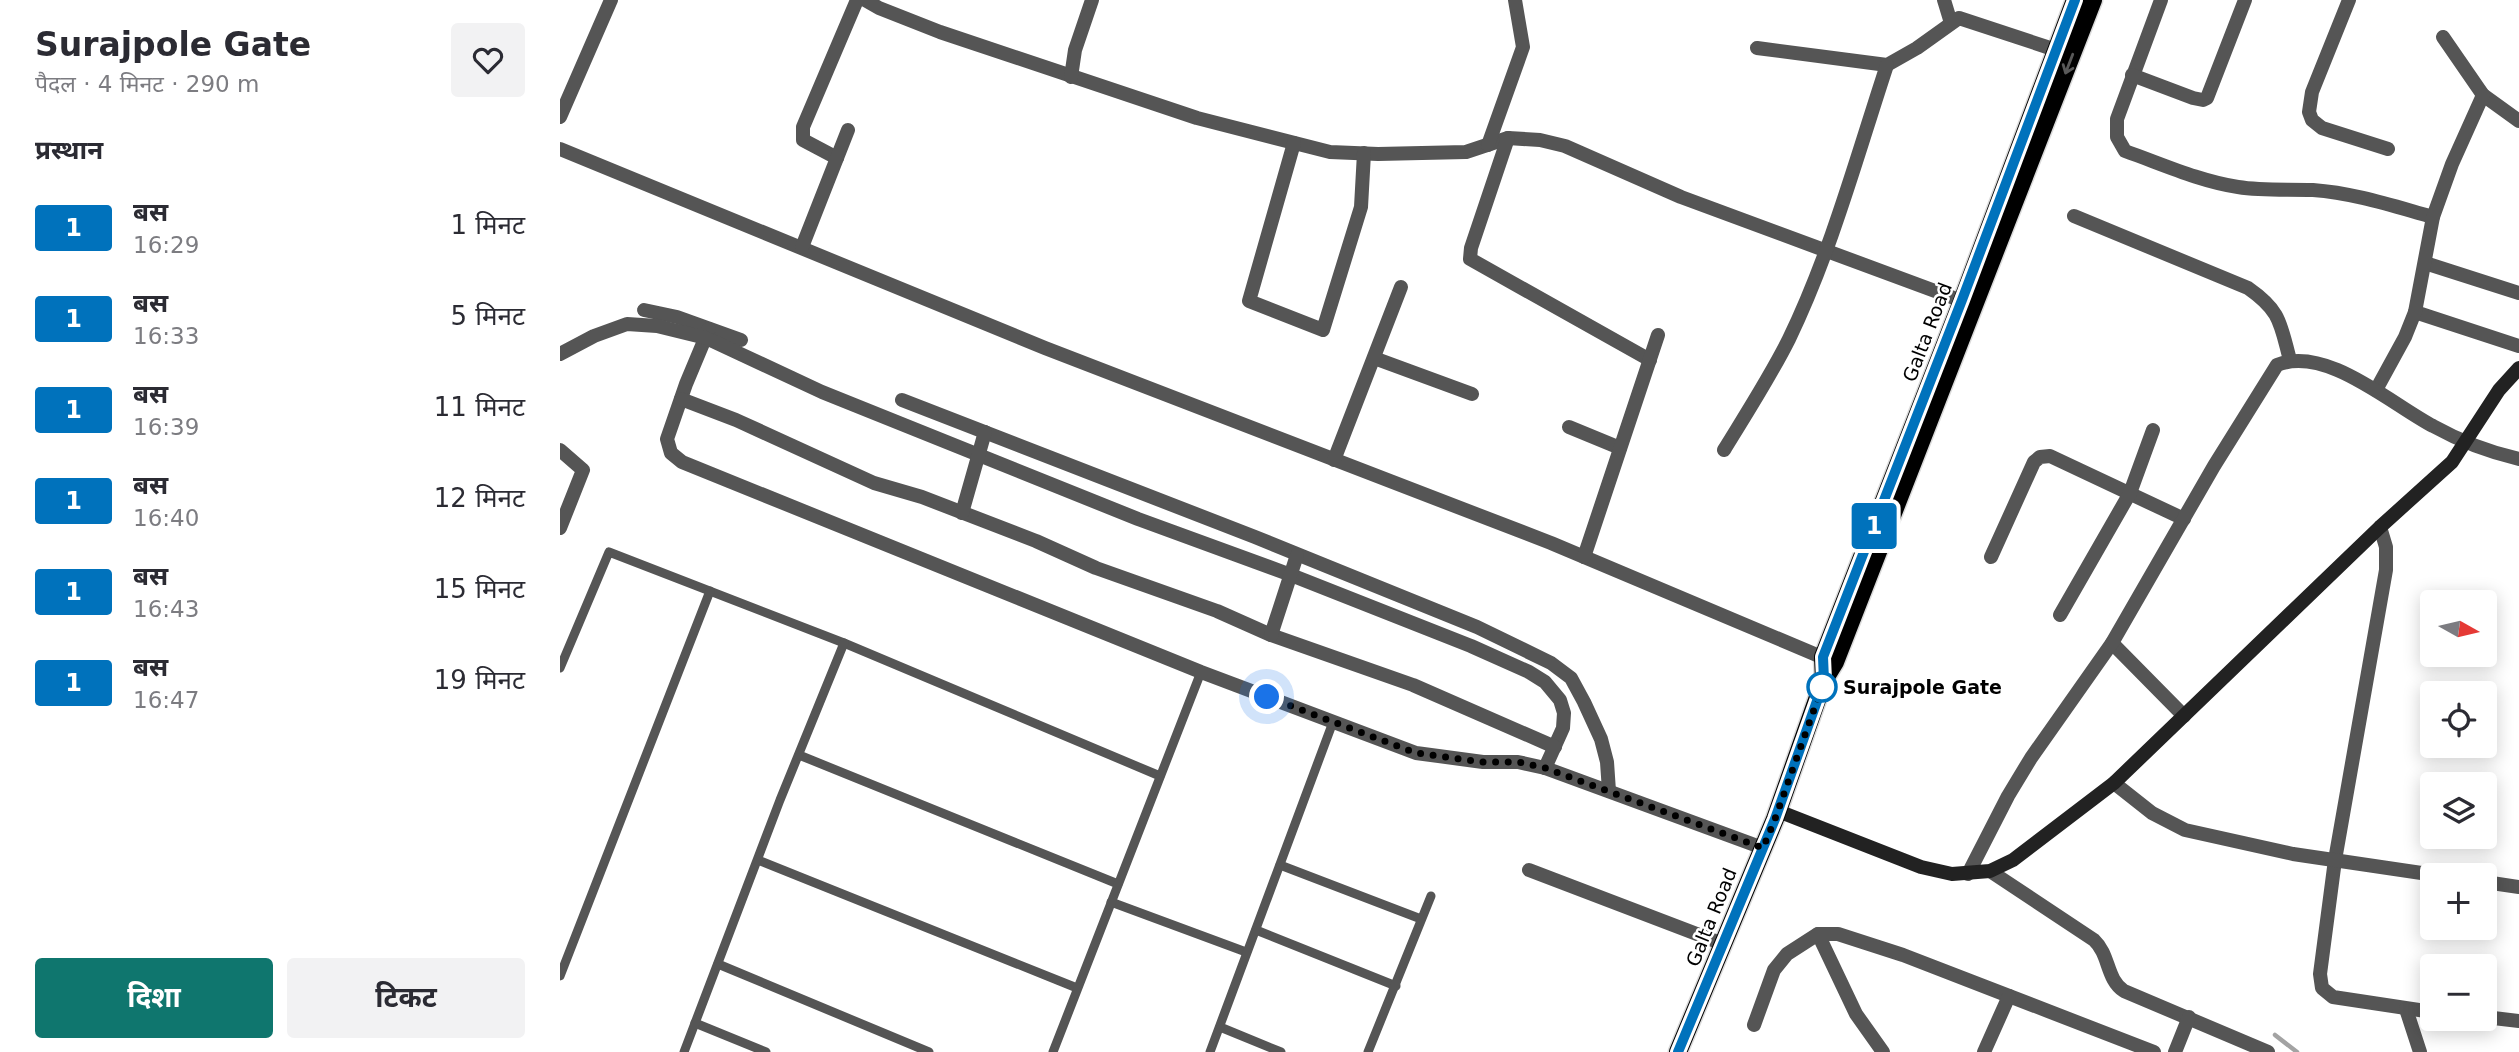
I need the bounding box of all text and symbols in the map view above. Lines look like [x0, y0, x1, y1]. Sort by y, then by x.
button: heart [451, 23, 525, 97]
text: Surajpole Gate [35, 25, 311, 64]
one-way arrow [2061, 52, 2074, 74]
text: पैदल · 4 मिनट · 290 m [35, 71, 259, 97]
text: प्रस्थान [35, 135, 103, 165]
text: बस [133, 197, 168, 227]
text: 1 मिनट [450, 210, 525, 240]
text: 1 [65, 214, 82, 242]
text: 16:29 [133, 232, 199, 258]
street label: Galta Road [1898, 279, 1956, 385]
text: बस [133, 288, 168, 318]
text: 5 मिनट [450, 301, 525, 331]
text: 1 [65, 305, 82, 333]
text: 16:33 [133, 323, 199, 349]
text: बस [133, 379, 168, 409]
text: 11 मिनट [434, 392, 525, 422]
text: 1 [65, 396, 82, 424]
text: 16:39 [133, 414, 199, 440]
text: बस [133, 470, 168, 500]
text: 12 मिनट [434, 483, 525, 513]
text: 1 [65, 487, 82, 515]
line badge: 1 [1851, 503, 1897, 549]
text: 16:40 [133, 505, 199, 531]
text: 1 [1866, 512, 1882, 540]
text: बस [133, 561, 168, 591]
text: 15 मिनट [434, 574, 525, 604]
text: 1 [65, 578, 82, 606]
north arrow [2420, 590, 2497, 667]
map controls [2420, 590, 2497, 1031]
text: 16:43 [133, 596, 199, 622]
text: बस [133, 652, 168, 682]
text: 19 मिनट [434, 665, 525, 695]
text: 1 [65, 669, 82, 697]
marker: Surajpole Gate [1807, 672, 1837, 702]
place label: Surajpole Gate [1843, 676, 2002, 698]
your location [1249, 679, 1284, 714]
button: locate [2420, 681, 2497, 758]
text: 16:47 [133, 687, 199, 713]
button: layers [2420, 772, 2497, 849]
button: + [2420, 863, 2497, 940]
street label: Galta Road [1681, 864, 1741, 970]
button: − [2420, 954, 2497, 1031]
button: दिशा [35, 958, 273, 1038]
button: टिकट [287, 958, 525, 1038]

